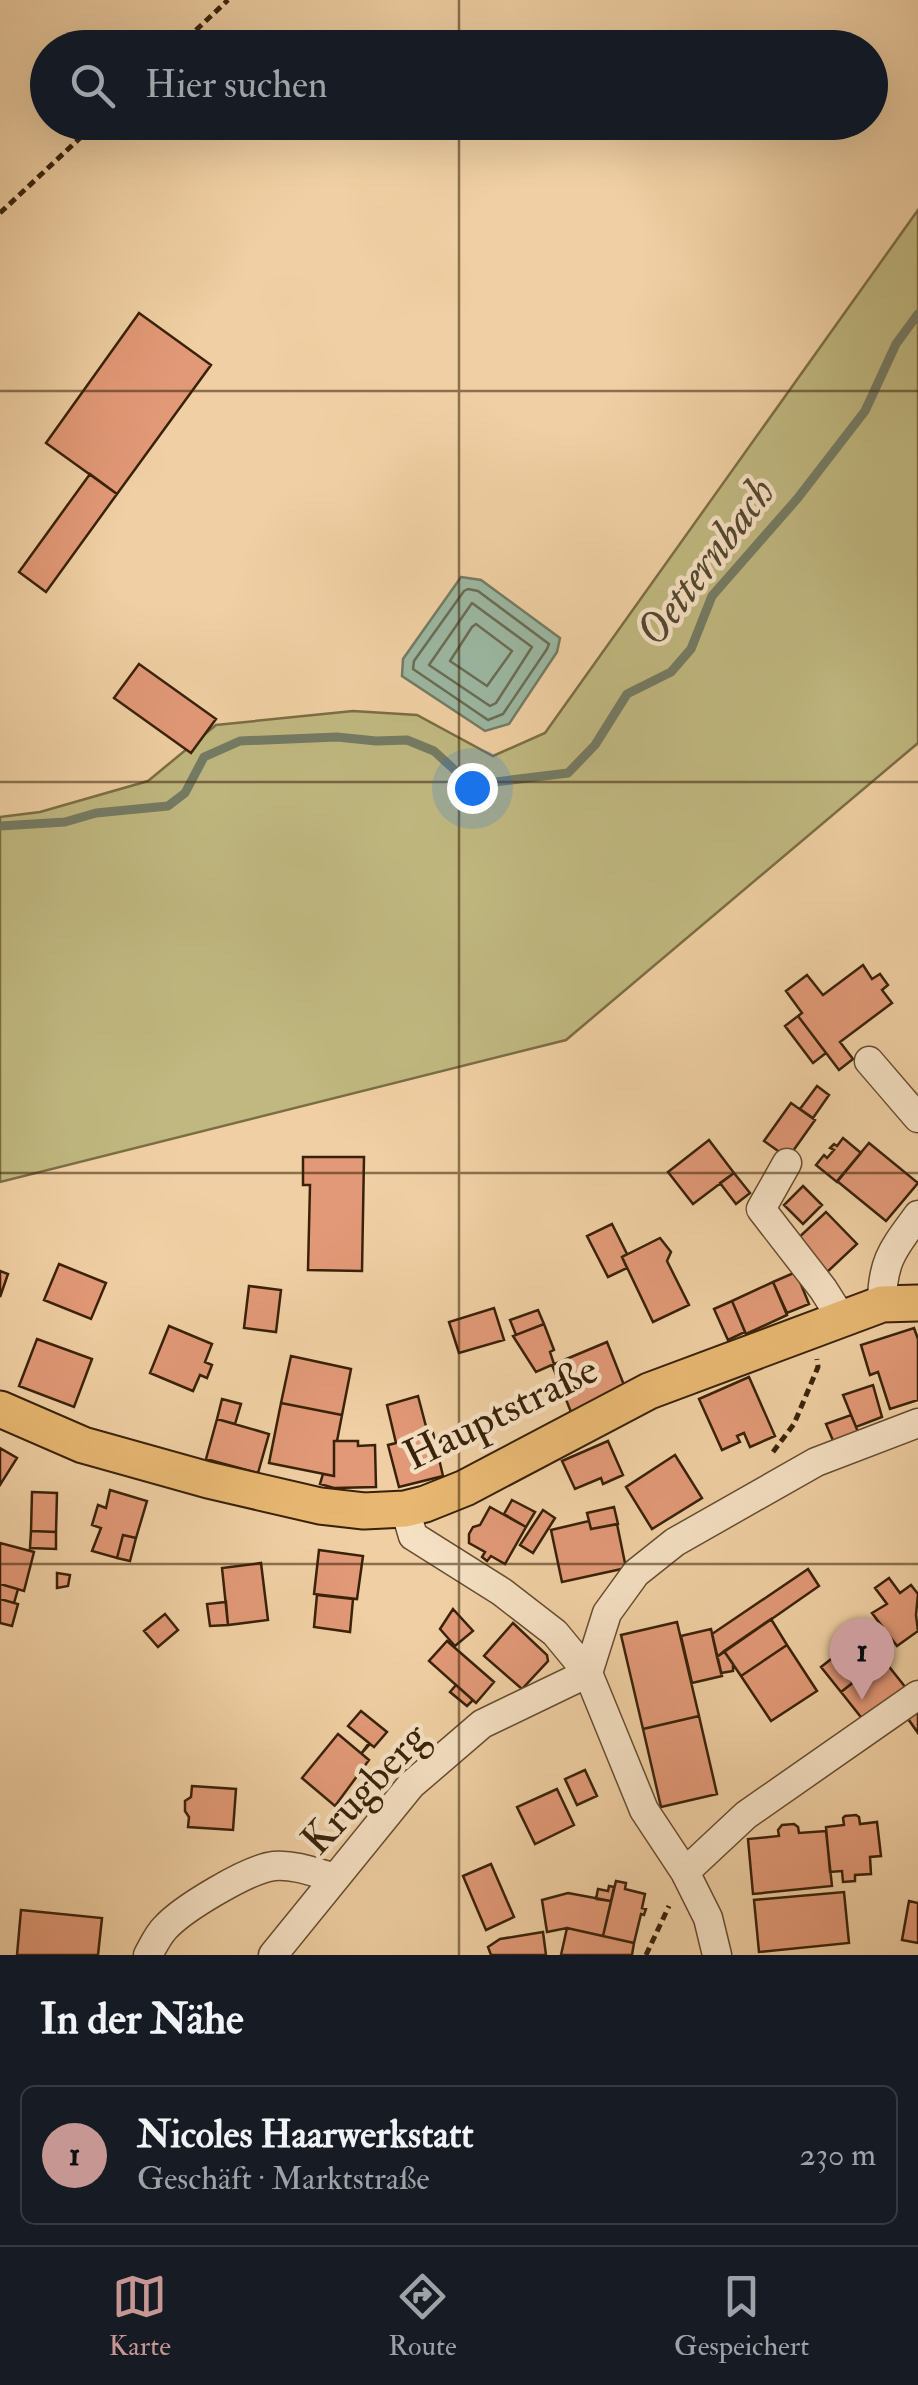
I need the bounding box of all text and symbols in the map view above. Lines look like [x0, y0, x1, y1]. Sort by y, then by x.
search box [30, 30, 888, 140]
icon: search [65, 58, 120, 113]
text: Hier suchen [145, 61, 328, 109]
water label: Oetternbach [624, 466, 788, 658]
your location [447, 763, 498, 814]
street label: Hauptstraße [395, 1344, 607, 1482]
pin: 1 [830, 1618, 894, 1700]
street label: Krugberg [291, 1711, 440, 1866]
text: In der Nähe [40, 1994, 244, 2046]
text: Nicoles Haarwerkstatt [137, 2111, 474, 2159]
text: 1 [69, 2135, 80, 2175]
text: 230 m [800, 2135, 876, 2175]
text: Geschäft · Marktstraße [137, 2159, 430, 2199]
tab: Karte [109, 2269, 171, 2364]
tab: Route [388, 2269, 457, 2364]
tab: Gespeichert [674, 2269, 809, 2364]

